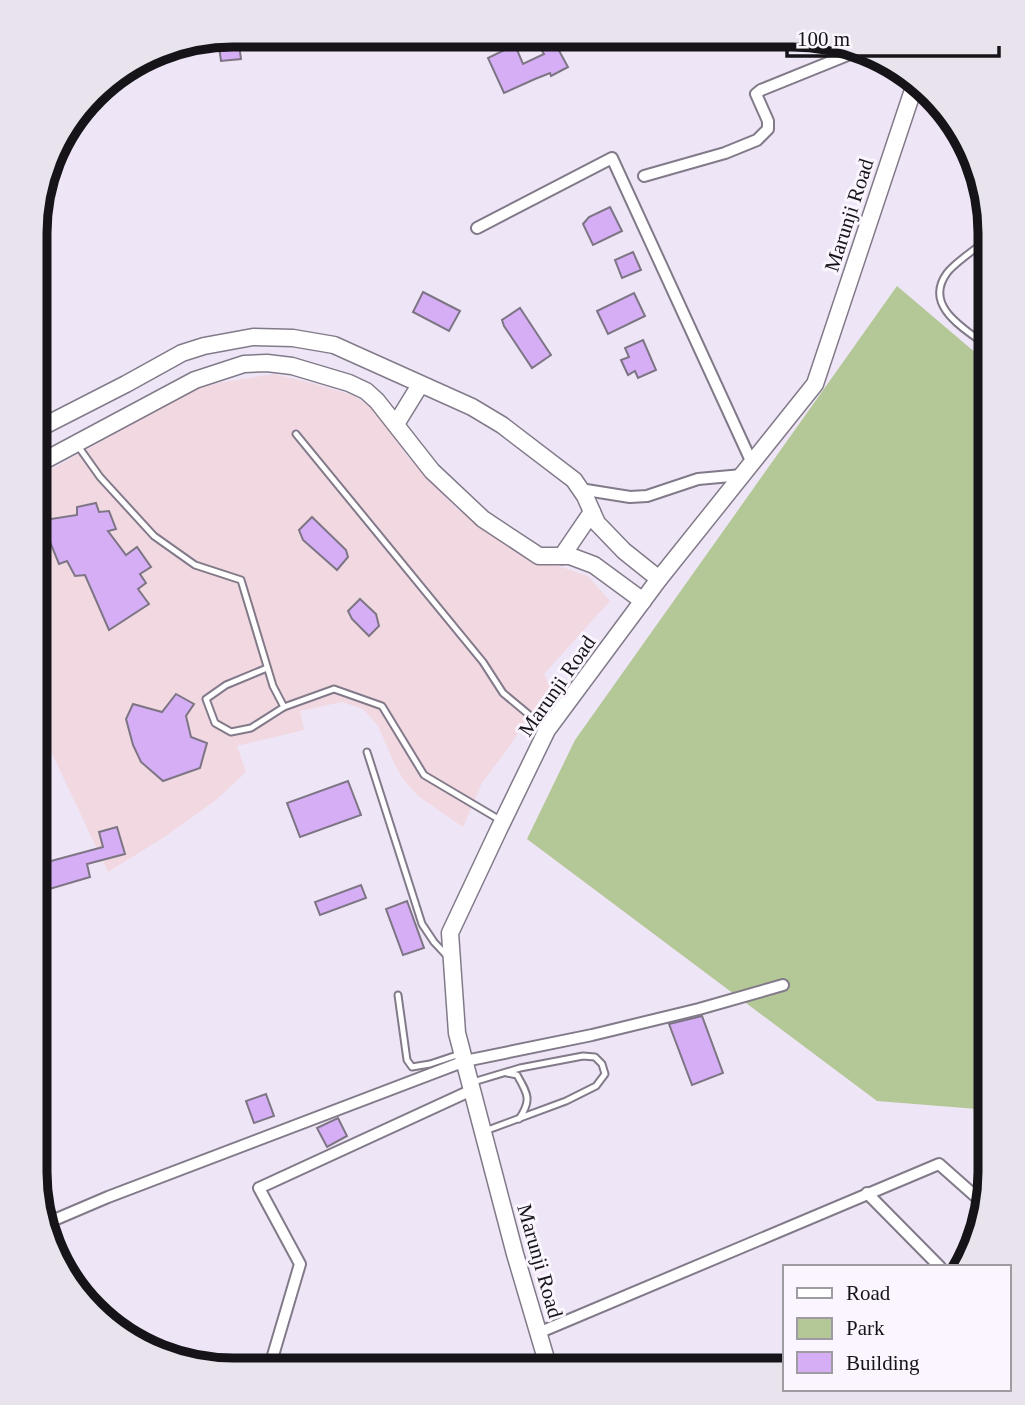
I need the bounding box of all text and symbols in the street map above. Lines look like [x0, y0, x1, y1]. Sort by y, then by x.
scale bar [787, 14, 999, 58]
text: 100 m [797, 27, 850, 51]
street label: Marunji Road [819, 155, 879, 274]
street label: Marunji Road [514, 631, 601, 741]
street label: Marunji Road [512, 1201, 568, 1321]
legend [783, 1265, 1011, 1391]
text: Road [846, 1281, 891, 1305]
text: Park [846, 1316, 885, 1340]
text: Building [846, 1351, 920, 1375]

